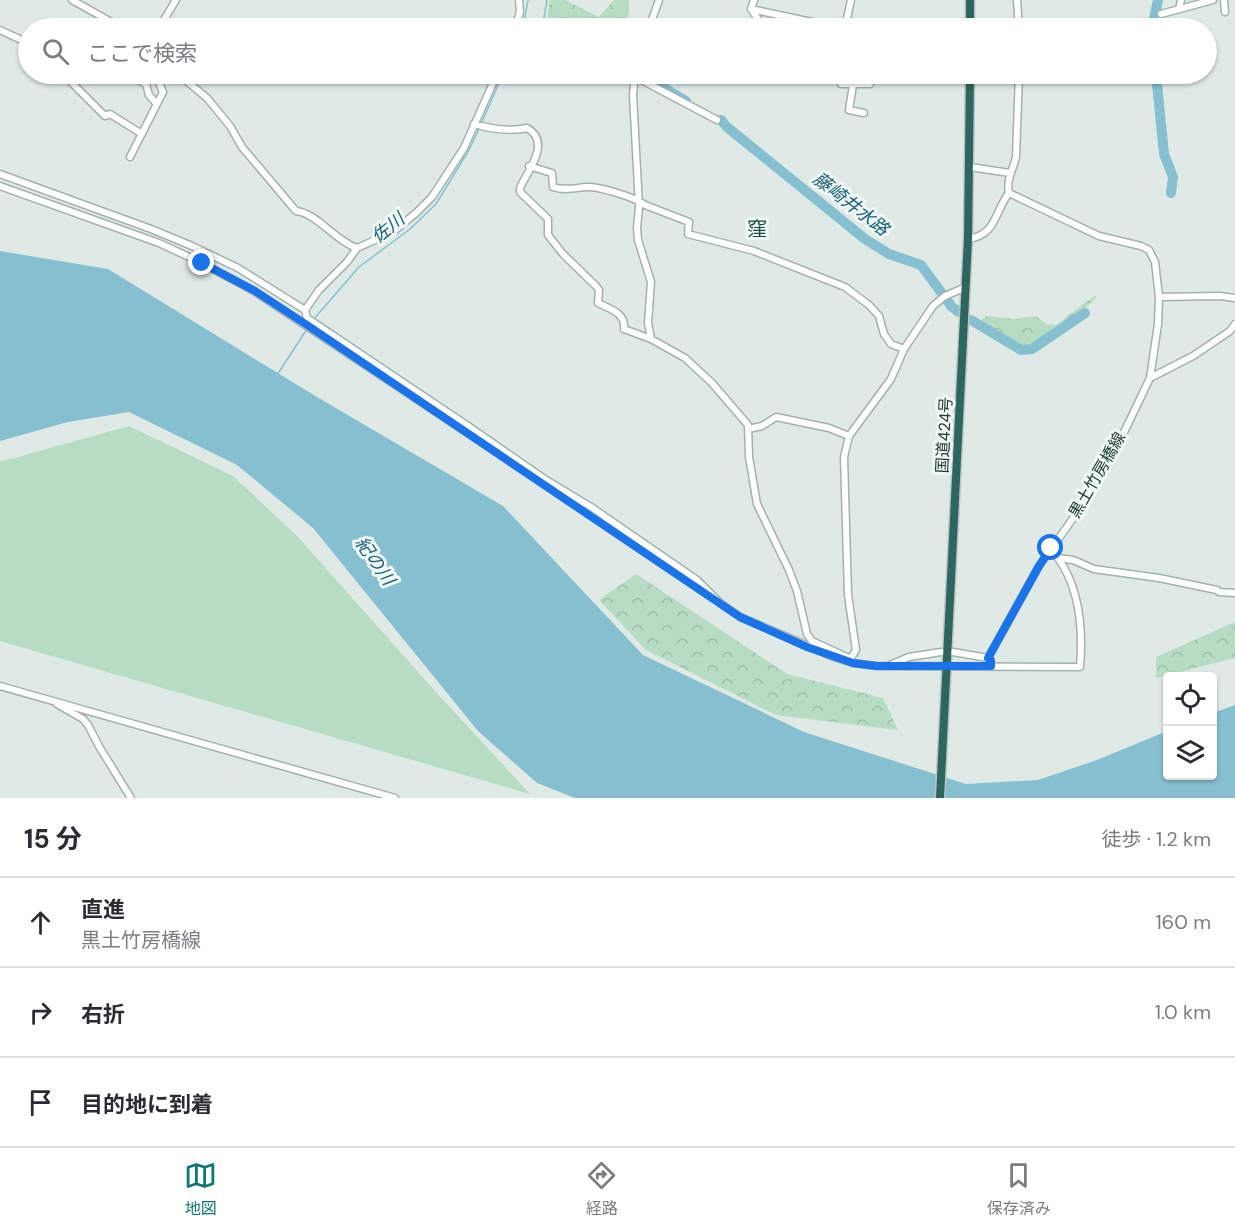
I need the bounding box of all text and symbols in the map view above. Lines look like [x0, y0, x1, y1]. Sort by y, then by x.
search box [18, 18, 1217, 84]
icon: search [39, 35, 72, 68]
text: ここで検索 [87, 39, 197, 68]
water label: 藤崎井水路 [808, 167, 895, 242]
water label: 佐川 [366, 206, 411, 249]
district label: 窪 [747, 216, 767, 242]
route end [188, 249, 214, 275]
street label: 国道424号 [932, 396, 956, 474]
street label: 黒土竹房橋線 [1064, 428, 1130, 522]
water label: 紀の川 [350, 532, 401, 592]
route start [1037, 534, 1063, 560]
map controls [1163, 672, 1217, 780]
button: locate [1163, 672, 1217, 726]
button: layers [1163, 726, 1217, 780]
text: 15 分 [24, 822, 82, 856]
text: 徒歩 · 1.2 km [1101, 826, 1211, 852]
text: 直進 [81, 895, 125, 924]
icon: ahead [24, 906, 57, 939]
text: 160 m [1155, 909, 1211, 935]
text: 黒土竹房橋線 [81, 927, 201, 953]
icon: right [24, 996, 57, 1029]
text: 1.0 km [1155, 999, 1211, 1025]
text: 右折 [81, 1000, 125, 1029]
icon: arrive [24, 1086, 57, 1119]
text: 目的地に到着 [81, 1090, 213, 1119]
tab: 地図 [184, 1159, 217, 1219]
tab: 経路 [585, 1159, 618, 1219]
tab: 保存済み [987, 1159, 1051, 1219]

